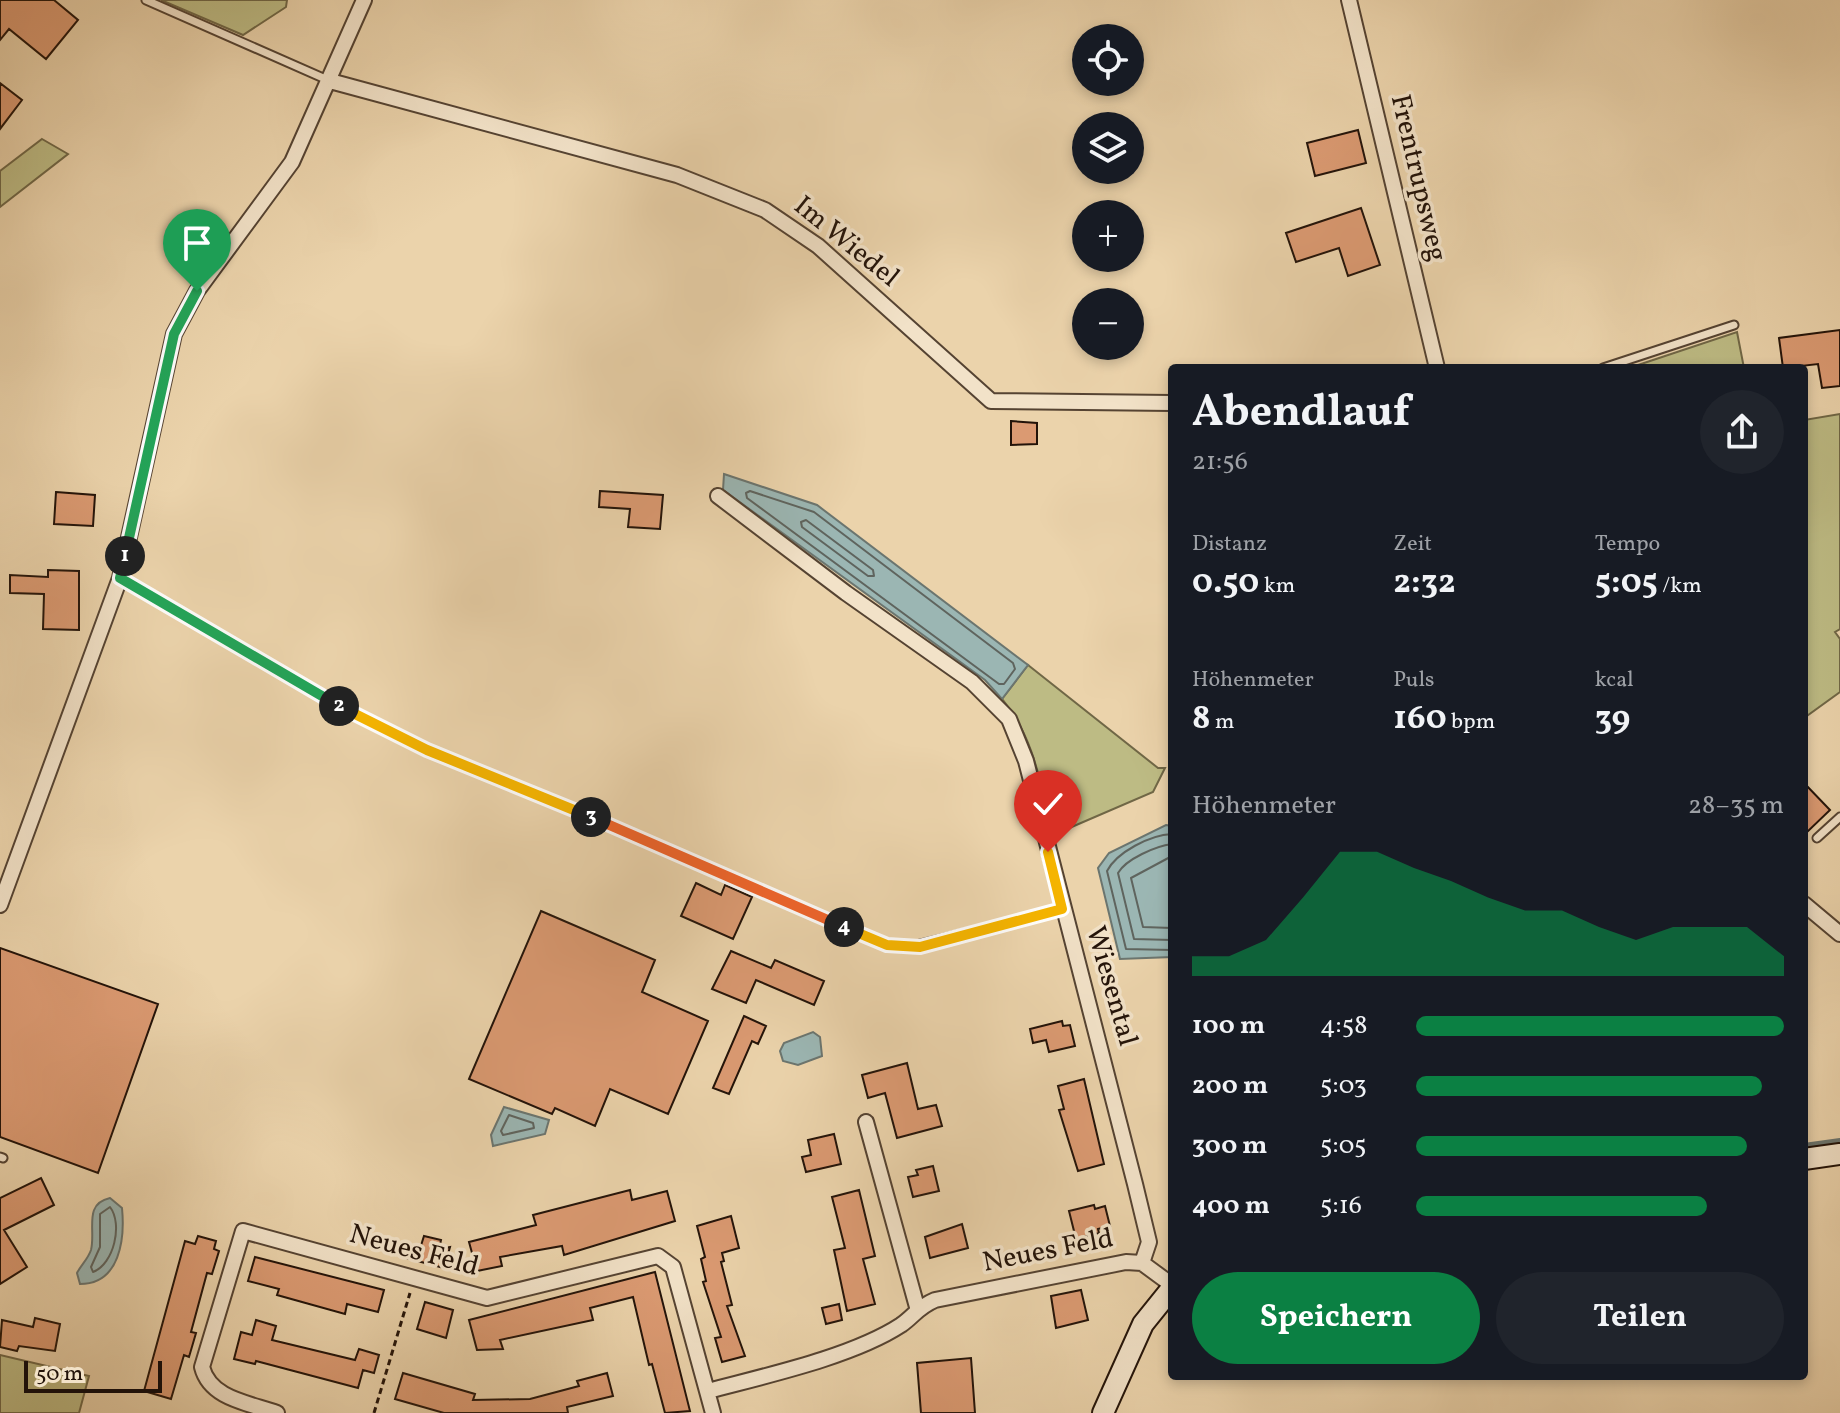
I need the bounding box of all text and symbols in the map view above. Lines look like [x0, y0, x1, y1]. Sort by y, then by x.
map controls [1072, 24, 1144, 360]
button: locate [1072, 24, 1144, 96]
street label: Frentrupsweg [1380, 91, 1456, 265]
button: layers [1072, 112, 1144, 184]
street label: Im Wiedel [785, 187, 907, 297]
button: + [1072, 200, 1144, 272]
pin [163, 209, 231, 291]
icon: arrive [175, 221, 219, 265]
button: − [1072, 288, 1144, 360]
text: Abendlauf [1192, 383, 1410, 444]
button: share [1700, 390, 1784, 474]
text: 21:56 [1192, 444, 1248, 480]
text: Distanz [1192, 529, 1267, 560]
text: Zeit [1393, 529, 1432, 560]
text: Tempo [1595, 529, 1660, 560]
pin: 1 [105, 536, 145, 576]
text: 1 [121, 540, 129, 571]
text: 0.50 [1192, 560, 1259, 607]
text: 2:32 [1393, 560, 1456, 607]
text: 5:05 [1595, 560, 1658, 607]
text: km [1259, 571, 1295, 602]
text: /km [1658, 571, 1702, 602]
text: Höhenmeter [1192, 665, 1314, 696]
text: Puls [1393, 665, 1435, 696]
text: kcal [1595, 665, 1634, 696]
pin: 2 [319, 686, 359, 726]
text: 2 [333, 690, 345, 721]
text: 8 [1192, 696, 1211, 743]
text: 160 [1393, 696, 1447, 743]
text: 39 [1595, 696, 1630, 743]
text: m [1211, 707, 1234, 738]
text: bpm [1447, 707, 1495, 738]
pin [1014, 770, 1082, 852]
icon: check [1026, 782, 1070, 826]
text: Höhenmeter [1192, 788, 1336, 824]
text: 28–35 m [1688, 788, 1784, 824]
pin: 3 [571, 797, 611, 837]
text: 3 [585, 801, 597, 832]
pin: 4 [824, 907, 864, 947]
text: 4 [837, 911, 851, 942]
street label: Wiesental [1075, 921, 1147, 1051]
text: 100 m [1192, 1008, 1265, 1044]
text: 4:58 [1320, 1008, 1367, 1044]
text: 200 m [1192, 1068, 1268, 1104]
text: 5:03 [1320, 1068, 1367, 1104]
text: 300 m [1192, 1128, 1268, 1164]
text: 5:05 [1320, 1128, 1367, 1164]
text: 400 m [1192, 1188, 1270, 1224]
text: 5:16 [1320, 1188, 1362, 1224]
street label: Neues Feld [345, 1215, 483, 1287]
street label: Neues Feld [979, 1219, 1117, 1283]
button: Speichern [1192, 1272, 1480, 1364]
button: Teilen [1496, 1272, 1784, 1364]
scale bar [24, 1357, 162, 1393]
text: 50 m [36, 1359, 83, 1390]

